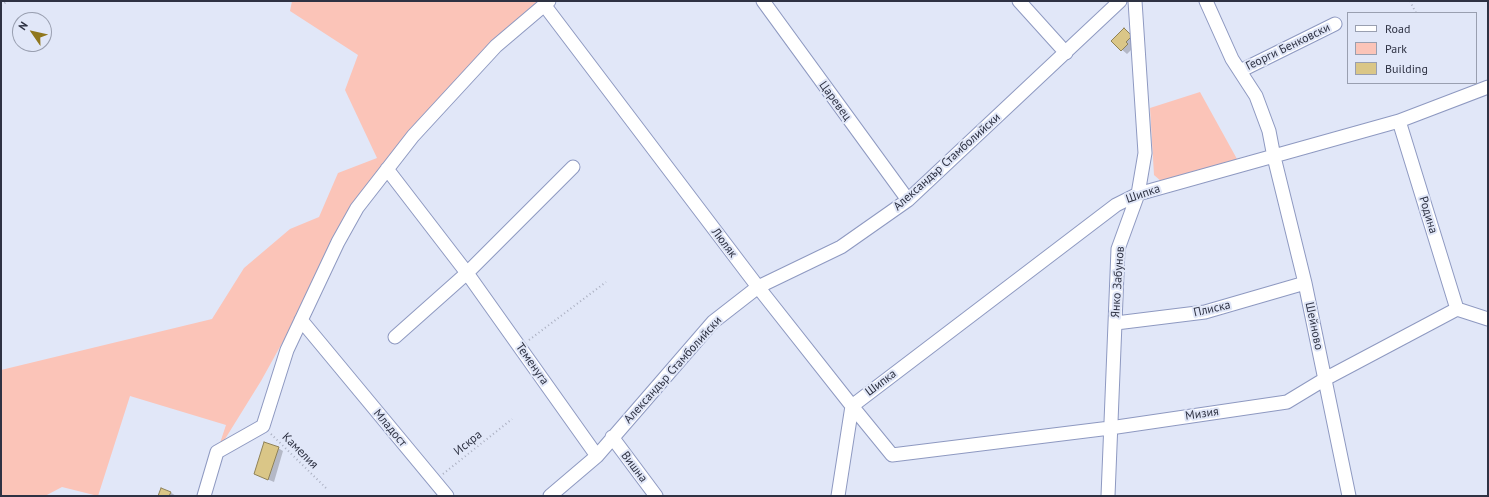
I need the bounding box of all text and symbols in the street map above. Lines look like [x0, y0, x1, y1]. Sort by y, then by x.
north arrow [12, 12, 52, 52]
legend [1347, 12, 1477, 84]
text: N [15, 19, 31, 33]
street label: Георги Бенковски [1244, 20, 1332, 74]
text: Road [1385, 21, 1410, 36]
text: Park [1385, 41, 1407, 56]
text: Building [1385, 61, 1428, 76]
street label: Царевец [816, 78, 854, 124]
street label: Александър Стамболийски [891, 110, 1003, 214]
street label: Шипка [1124, 181, 1162, 207]
street label: Родина [1416, 195, 1440, 235]
street label: Люляк [708, 225, 740, 261]
street label: Янко Забунов [1108, 246, 1128, 318]
street label: Плиска [1192, 298, 1232, 320]
street label: Шейново [1302, 301, 1326, 351]
street label: Александър Стамболийски [621, 314, 725, 426]
street label: Теменуга [512, 340, 552, 388]
street label: Шипка [863, 367, 899, 399]
street label: Мизия [1184, 405, 1220, 423]
street label: Младост [370, 406, 410, 450]
street label: Искра [451, 427, 485, 459]
street label: Камелия [279, 430, 321, 472]
street label: Вишна [618, 449, 650, 485]

